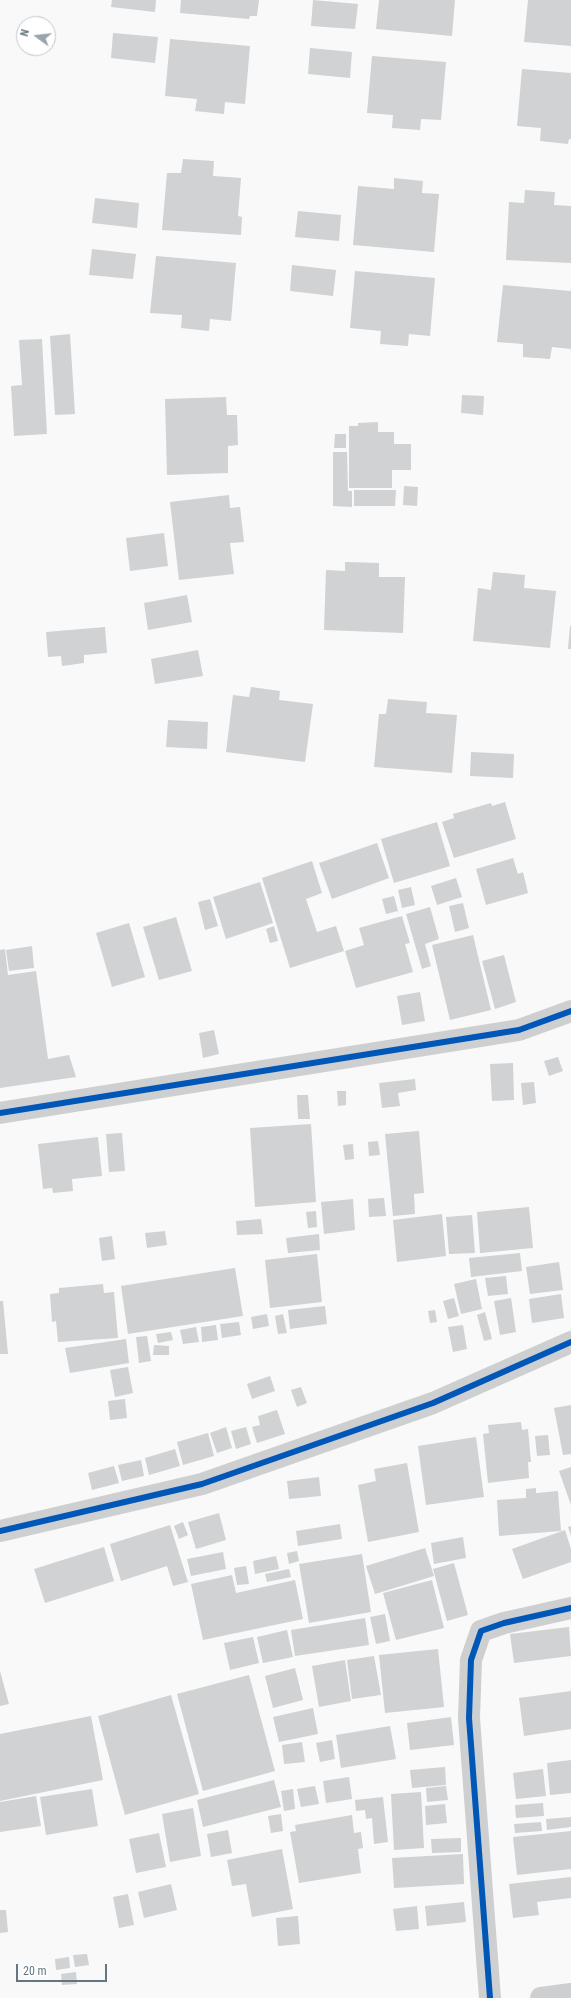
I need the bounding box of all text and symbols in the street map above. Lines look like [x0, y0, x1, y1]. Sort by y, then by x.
north arrow [16, 16, 56, 56]
text: N [18, 28, 32, 38]
scale bar [18, 1956, 109, 1982]
text: 20 m [23, 1964, 47, 1978]

